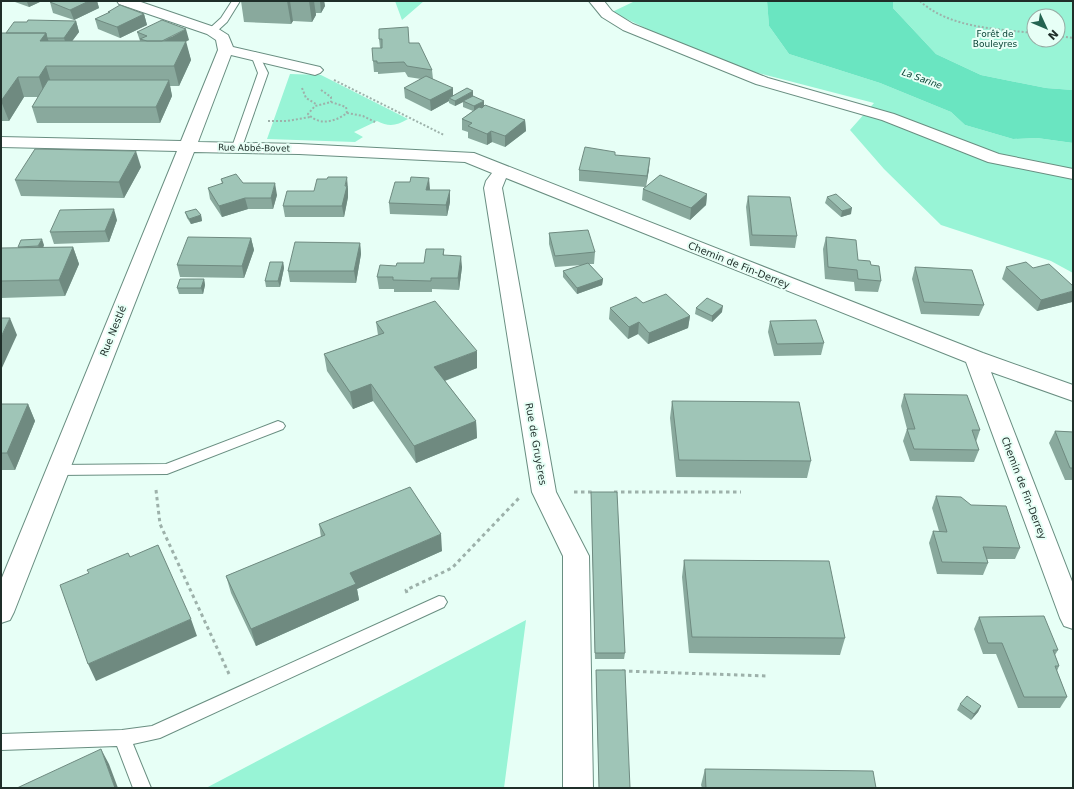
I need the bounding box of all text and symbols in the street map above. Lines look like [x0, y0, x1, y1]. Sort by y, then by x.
north arrow [1026, 8, 1066, 48]
text: N [1045, 27, 1061, 42]
park label: Forêt de Bouleyres [973, 29, 1018, 49]
water label: La Sarine [901, 67, 944, 91]
street label: Rue Abbé-Bovet [218, 142, 291, 154]
street label: Chemin de Fin-Derrey [687, 240, 792, 290]
street label: Rue Nestlé [98, 304, 128, 358]
street label: Rue de Gruyères [523, 402, 549, 486]
street label: Chemin de Fin-Derrey [999, 435, 1049, 541]

